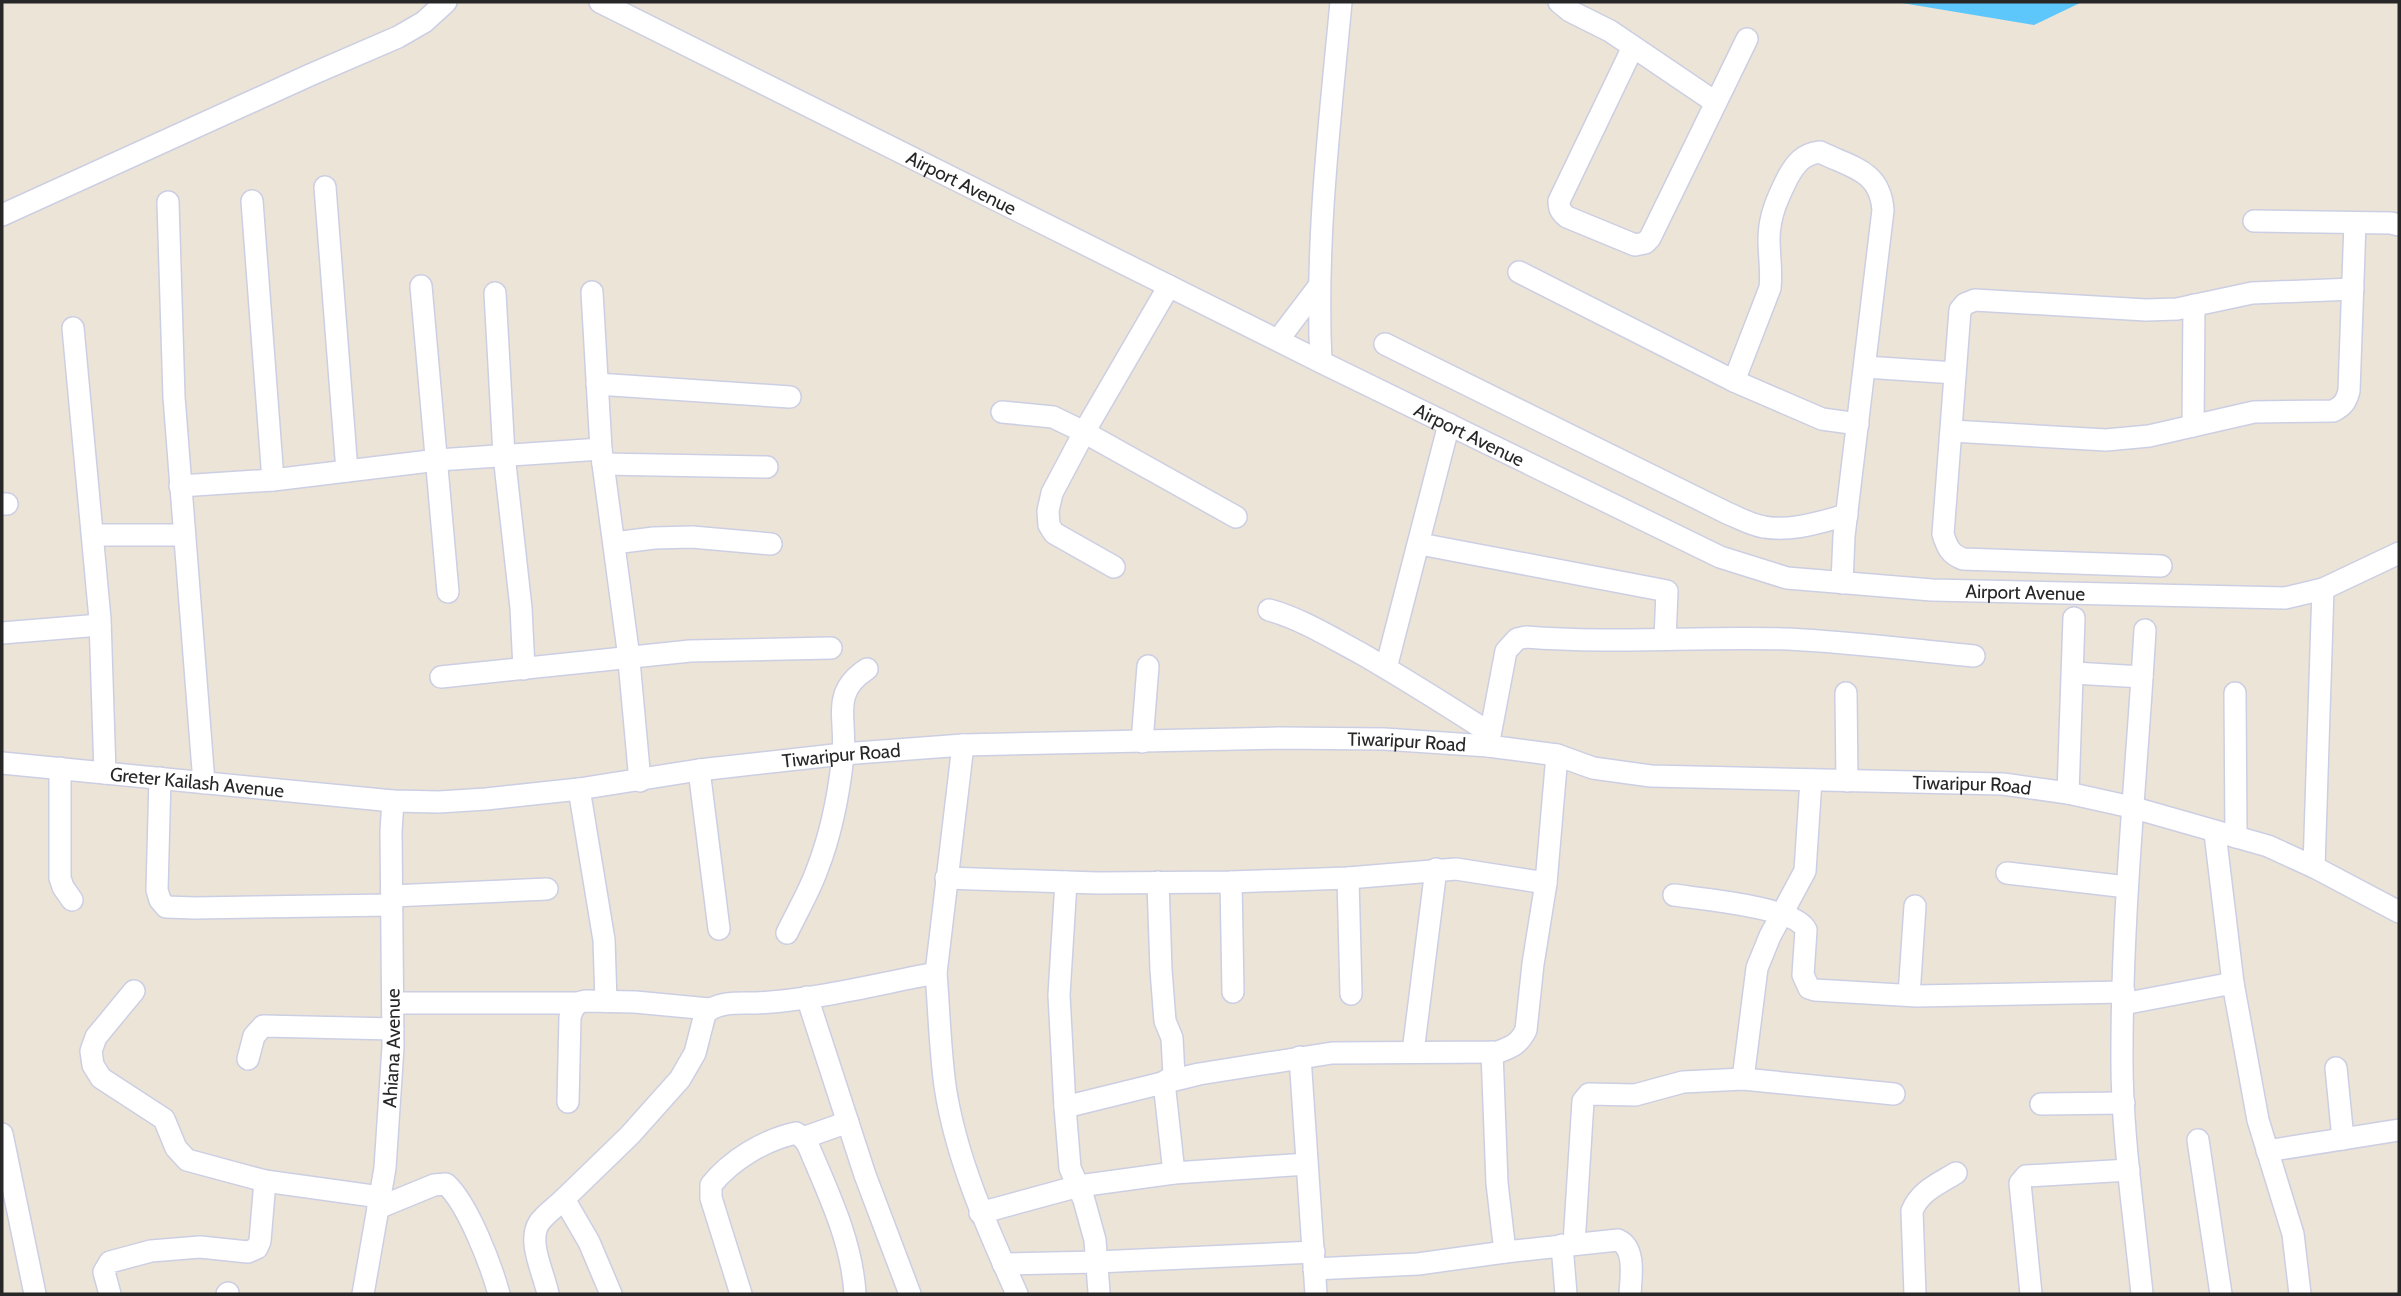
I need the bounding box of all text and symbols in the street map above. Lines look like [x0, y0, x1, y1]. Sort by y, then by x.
street label: Airport Avenue [902, 146, 1020, 220]
street label: Airport Avenue [1410, 398, 1528, 472]
street label: Airport Avenue [1965, 580, 2086, 605]
street label: Tiwaripur Road [1347, 728, 1467, 756]
street label: Tiwaripur Road [781, 739, 901, 773]
street label: Greter Kailash Avenue [109, 763, 285, 802]
street label: Tiwaripur Road [1912, 771, 2033, 800]
street label: Ahiana Avenue [378, 988, 405, 1109]

